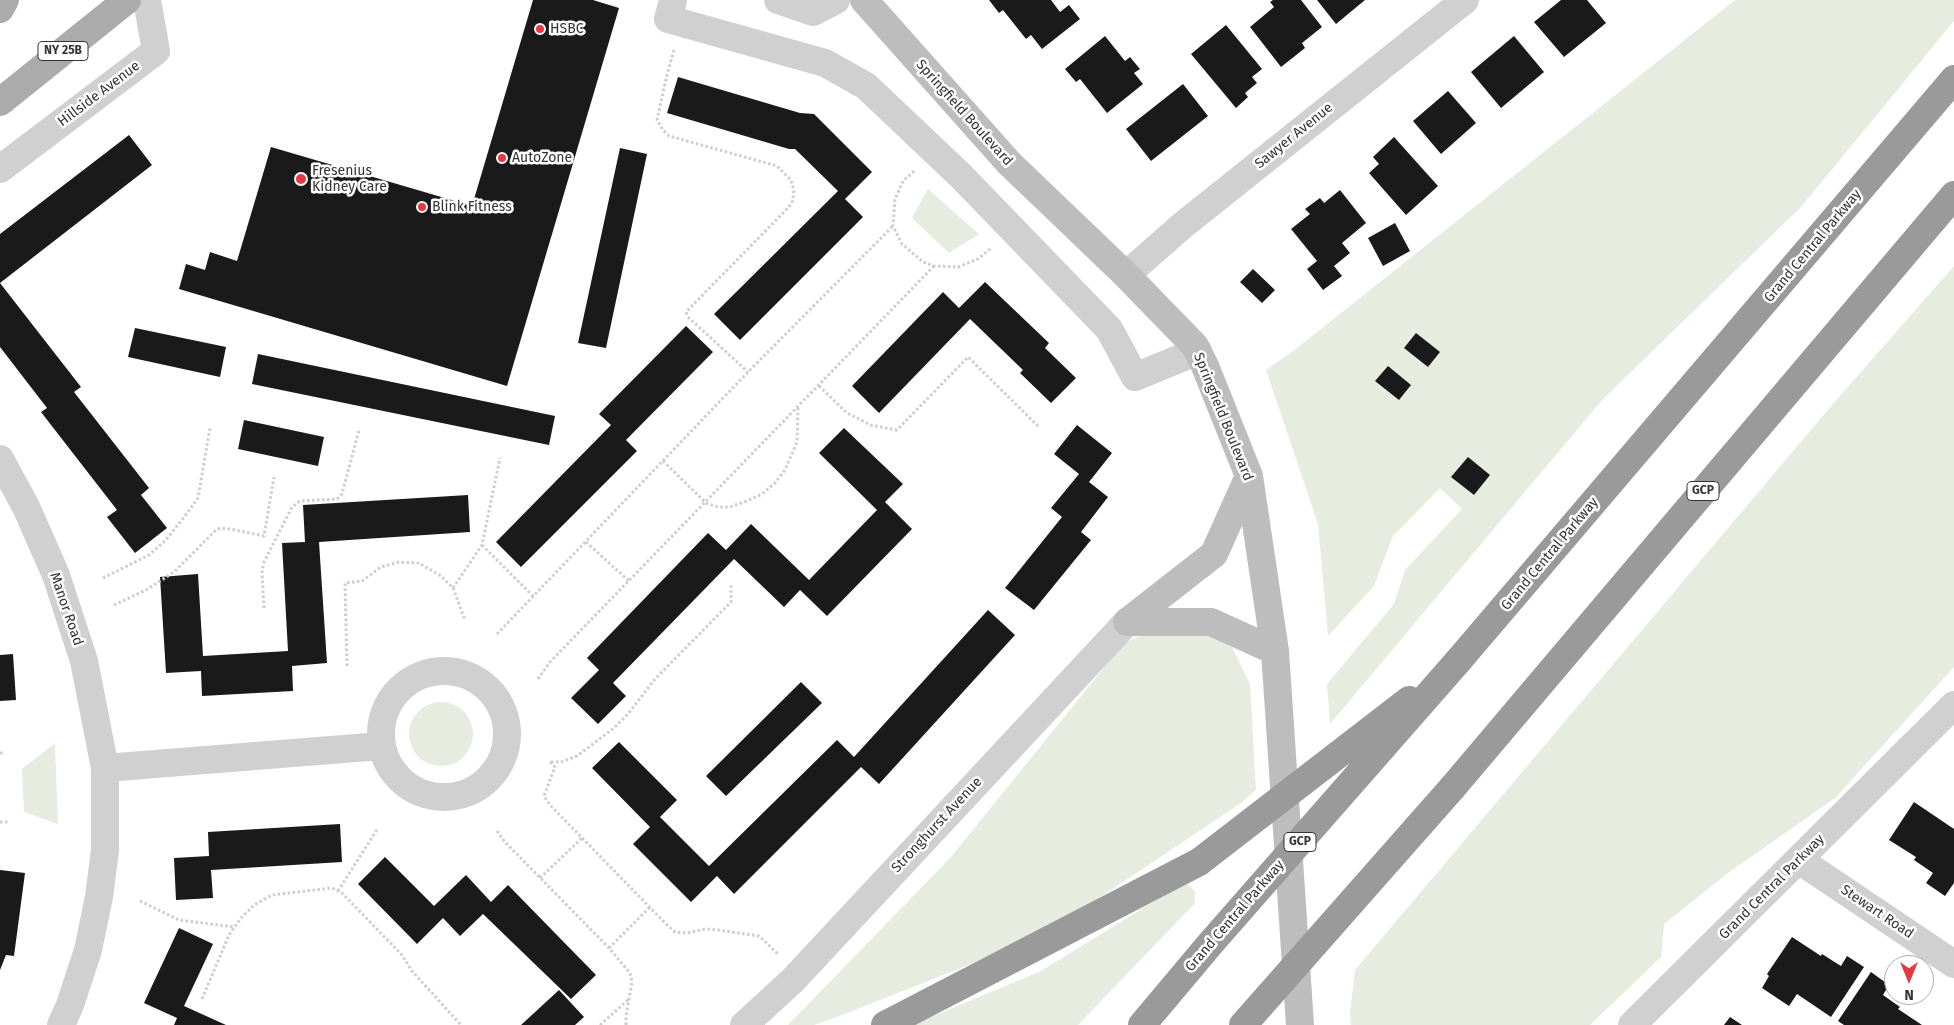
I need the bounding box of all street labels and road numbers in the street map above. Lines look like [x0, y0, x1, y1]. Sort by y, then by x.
road number: NY 25B [38, 41, 88, 60]
street label: Springfield Boulevard [912, 57, 1016, 169]
street label: Hillside Avenue [55, 58, 143, 130]
street label: Sawyer Avenue [1252, 99, 1336, 173]
street label: Grand Central Parkway [1761, 186, 1865, 306]
street label: Springfield Boulevard [1190, 351, 1256, 483]
road number: GCP [1687, 482, 1719, 501]
street label: Grand Central Parkway [1498, 494, 1602, 614]
street label: Manor Road [46, 570, 86, 648]
street label: Stronghurst Avenue [888, 774, 986, 876]
street label: Grand Central Parkway [1716, 831, 1828, 943]
road number: GCP [1284, 832, 1316, 852]
street label: Grand Central Parkway [1182, 857, 1288, 975]
street label: Stewart Road [1837, 882, 1917, 942]

